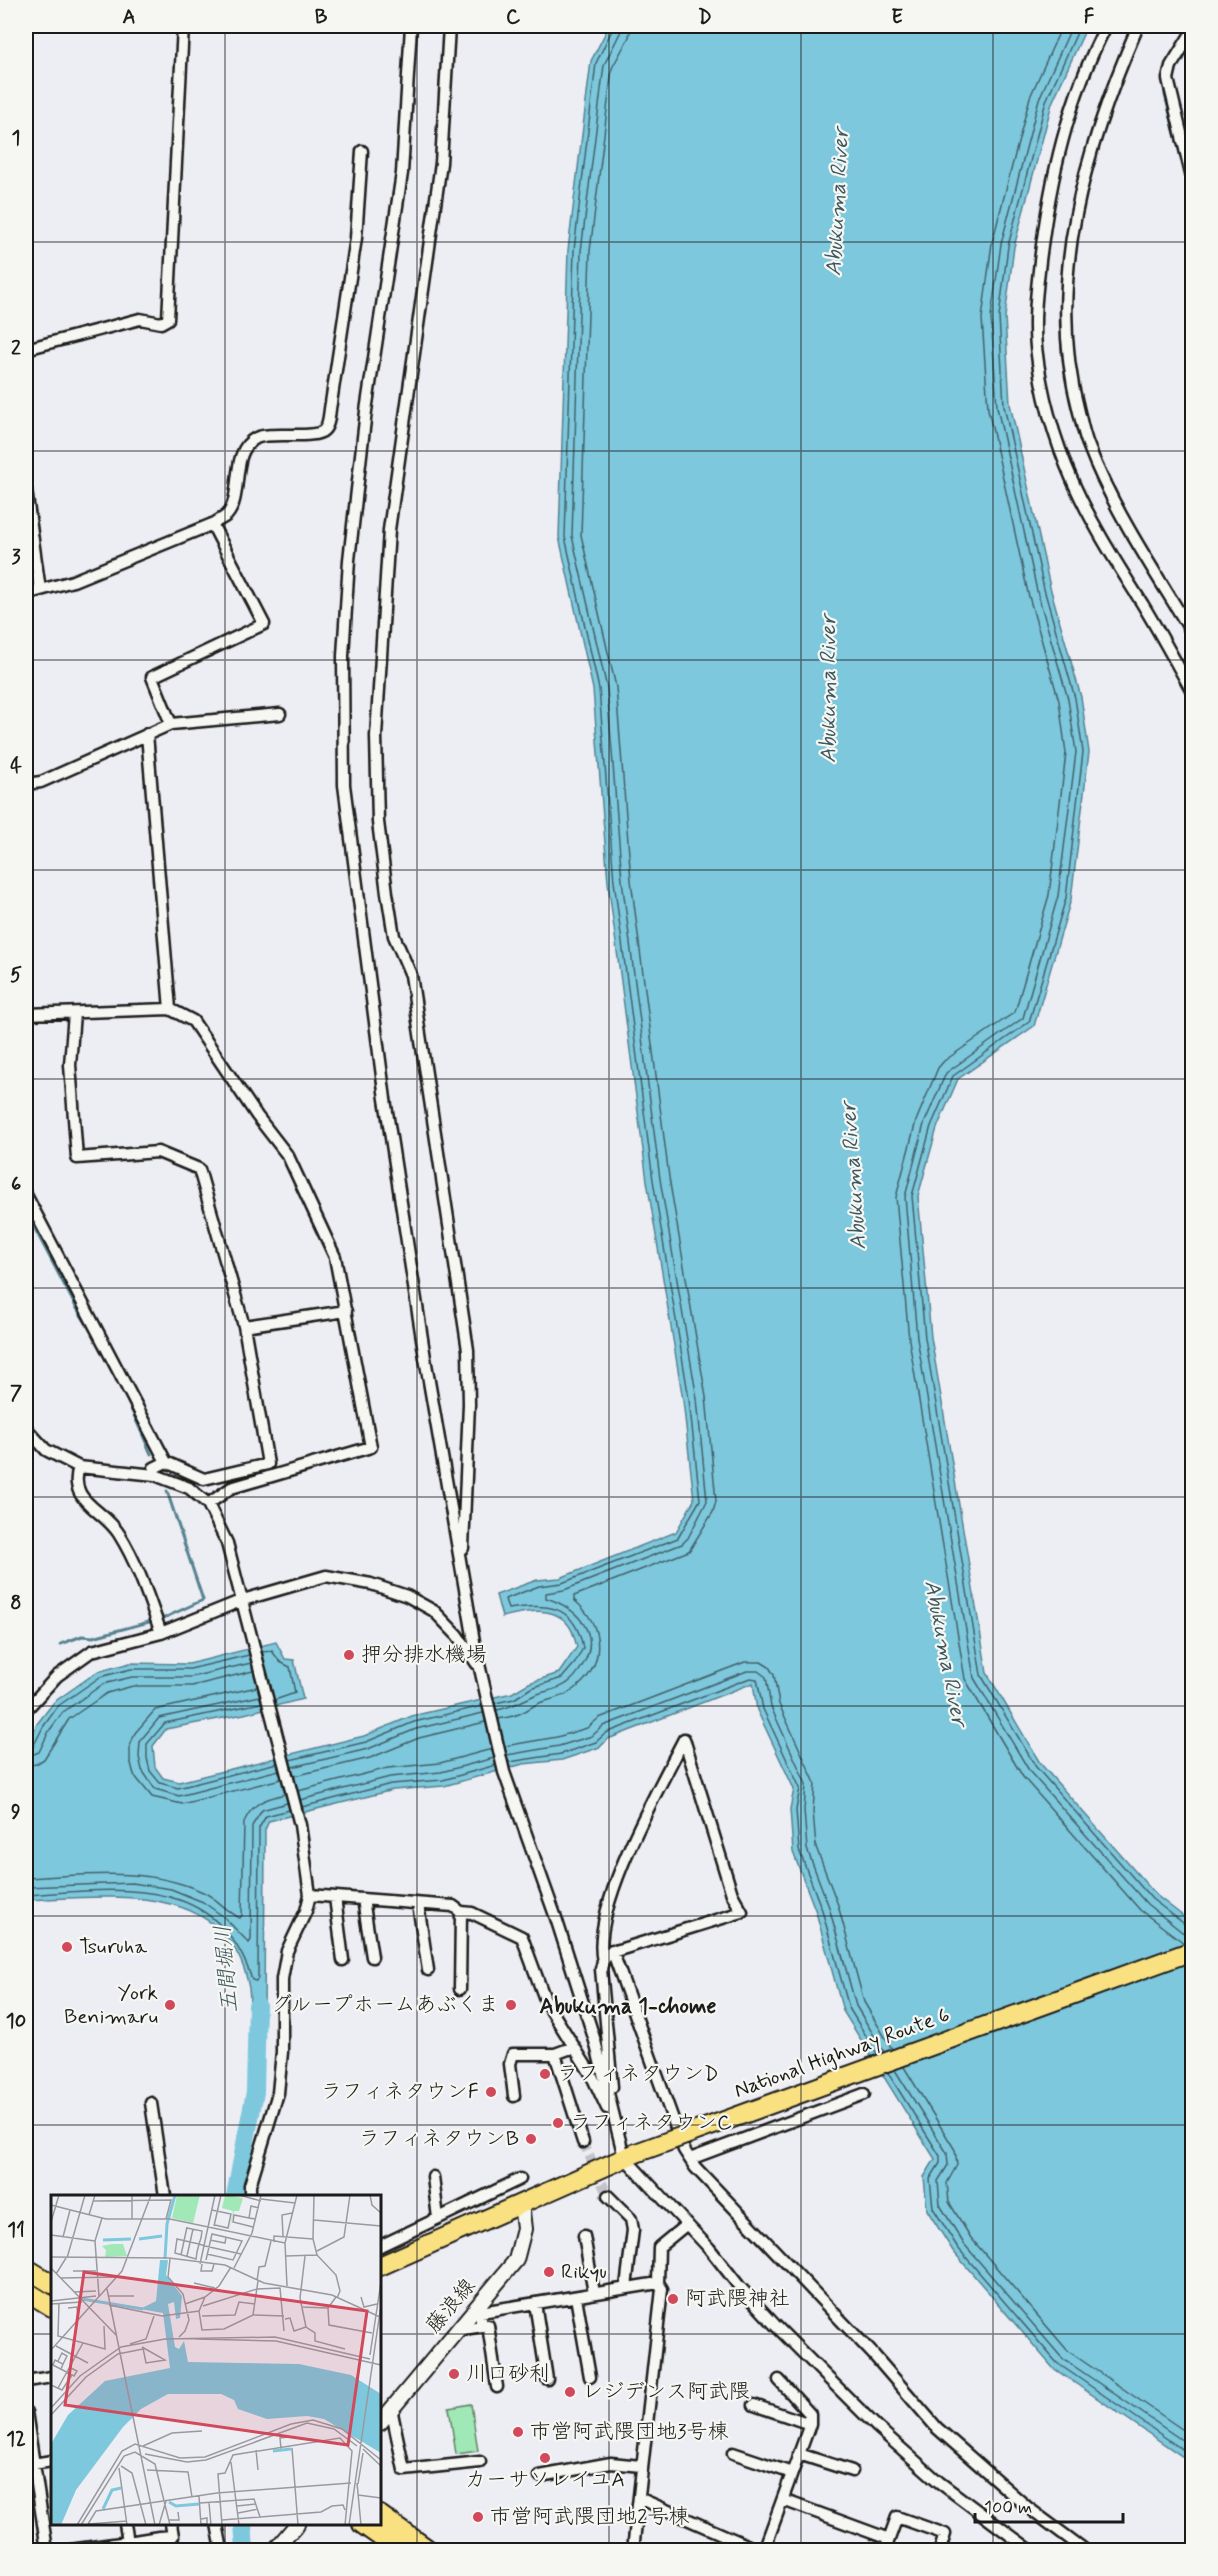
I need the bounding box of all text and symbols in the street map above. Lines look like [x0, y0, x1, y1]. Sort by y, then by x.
text: A [122, 4, 136, 31]
text: B [315, 4, 328, 31]
text: C [506, 4, 521, 31]
text: D [698, 4, 712, 31]
text: E [891, 4, 903, 31]
text: F [1084, 4, 1095, 31]
text: 1 [12, 125, 20, 152]
water label: Abukuma River [820, 125, 856, 277]
text: 2 [11, 335, 21, 362]
text: 3 [11, 544, 21, 571]
water label: Abukuma River [815, 612, 843, 763]
text: 4 [10, 753, 22, 780]
text: 5 [10, 962, 22, 989]
water label: Abukuma River [835, 1098, 873, 1251]
text: 6 [11, 1171, 21, 1198]
text: 7 [10, 1380, 22, 1407]
water label: Abukuma River [917, 1578, 973, 1731]
text: 8 [10, 1590, 22, 1617]
place label: 押分排水機場 [361, 1641, 487, 1669]
marker: 押分排水機場 [342, 1648, 356, 1662]
text: 9 [11, 1799, 21, 1826]
water label: 五間堀川 [209, 1924, 245, 2014]
place label: Tsuruha [79, 1933, 148, 1961]
marker: Tsuruha [60, 1940, 74, 1954]
place label: York Benimaru [64, 1979, 158, 2031]
place label: グループホームあぶくま [271, 1991, 499, 2019]
district label: Abukuma 1-chome [540, 1993, 716, 2021]
marker: York Benimaru [163, 1998, 177, 2012]
marker: グループホームあぶくま [504, 1998, 518, 2012]
street label: National Highway Route 6 [730, 2001, 954, 2105]
text: 10 [6, 2008, 26, 2035]
place label: ラフィネタウンD [557, 2060, 718, 2088]
marker: ラフィネタウンD [538, 2067, 552, 2081]
place label: ラフィネタウンF [321, 2078, 479, 2106]
marker: ラフィネタウンF [484, 2085, 498, 2099]
place label: ラフィネタウンC [570, 2109, 732, 2137]
marker: ラフィネタウンC [551, 2116, 565, 2130]
place label: ラフィネタウンB [359, 2125, 519, 2153]
marker: ラフィネタウンB [524, 2132, 538, 2146]
inset map [51, 2195, 381, 2525]
text: 11 [7, 2217, 25, 2244]
place label: Rikyu [561, 2258, 607, 2286]
marker: Rikyu [542, 2265, 556, 2279]
street label: 藤浪線 [420, 2273, 482, 2339]
place label: 阿武隈神社 [685, 2285, 790, 2313]
marker: 阿武隈神社 [666, 2292, 680, 2306]
place label: 川口砂利 [466, 2360, 550, 2388]
marker: 川口砂利 [447, 2367, 461, 2381]
place label: レジデンス阿武隈 [582, 2378, 750, 2406]
marker: レジデンス阿武隈 [563, 2385, 577, 2399]
place label: 市営阿武隈団地3号棟 [530, 2418, 729, 2446]
marker: 市営阿武隈団地3号棟 [511, 2425, 525, 2439]
text: 12 [6, 2426, 26, 2453]
marker: カーサソレイユA [538, 2451, 552, 2465]
place label: カーサソレイユA [465, 2466, 625, 2494]
scale bar [975, 2486, 1124, 2524]
text: 100 m [984, 2496, 1032, 2520]
place label: 市営阿武隈団地2号棟 [490, 2503, 689, 2531]
marker: 市営阿武隈団地2号棟 [471, 2510, 485, 2524]

